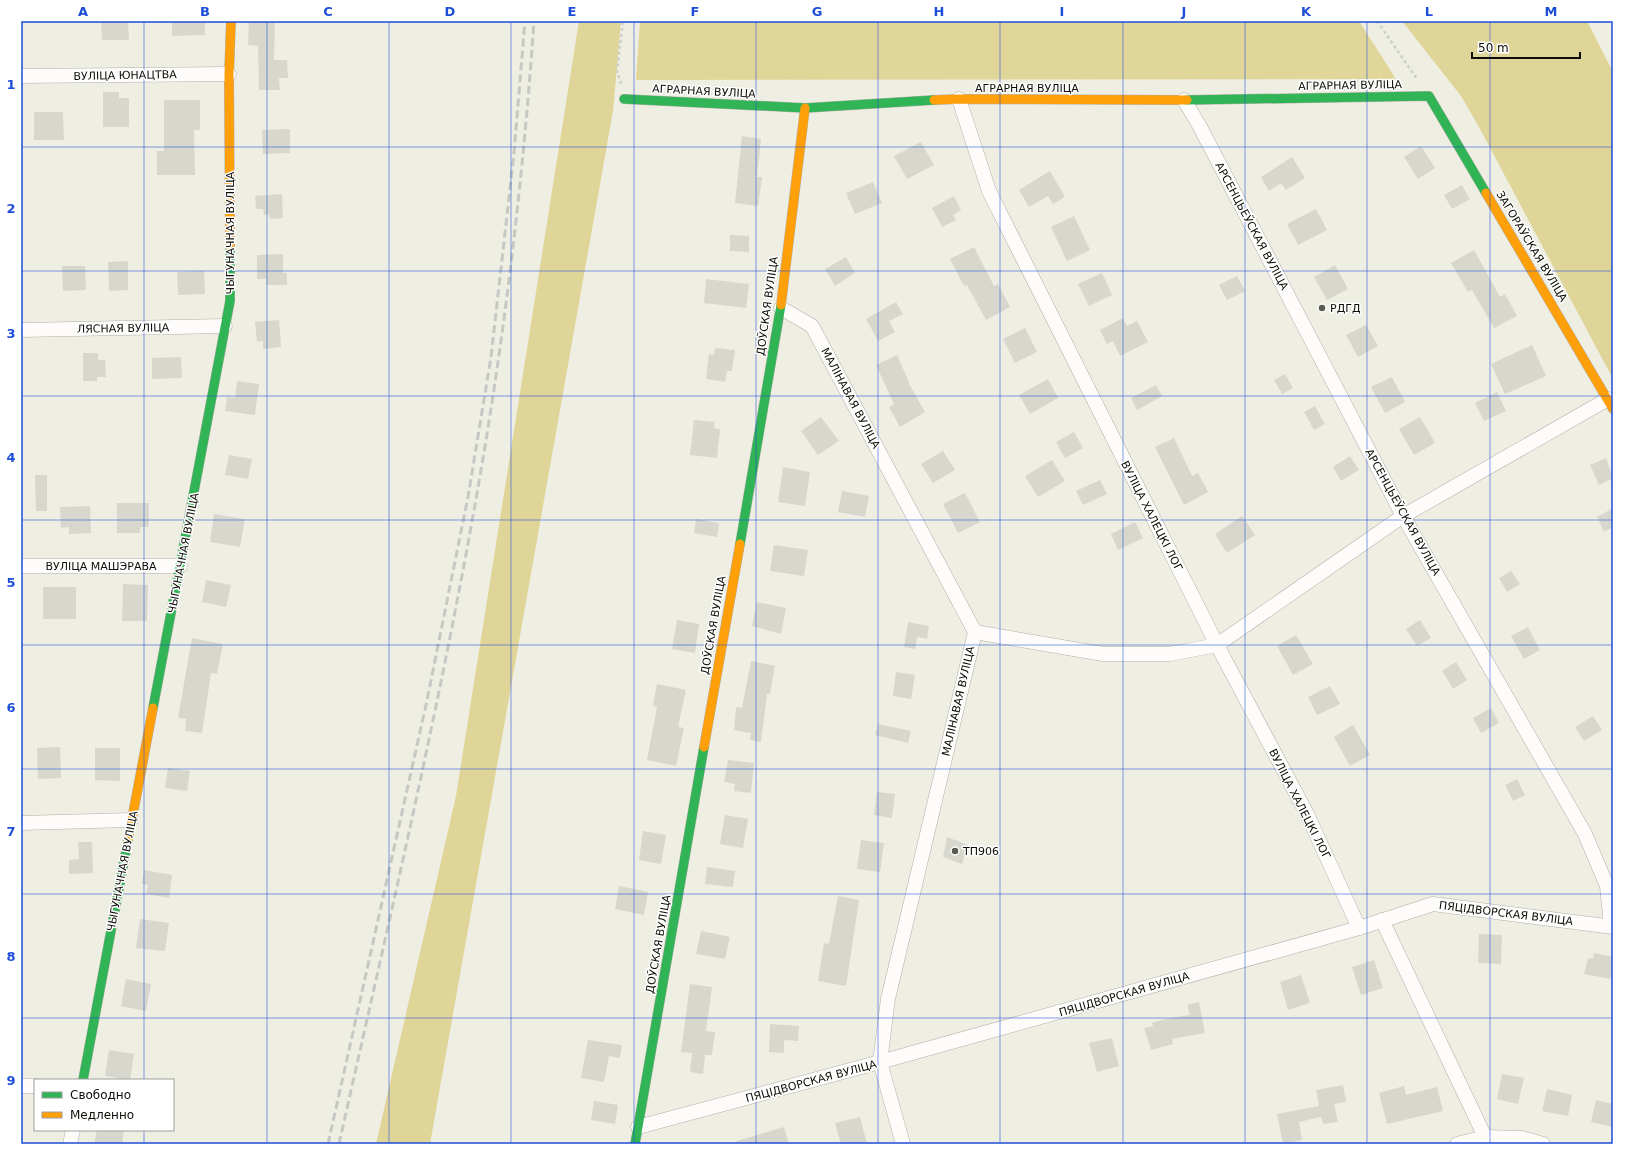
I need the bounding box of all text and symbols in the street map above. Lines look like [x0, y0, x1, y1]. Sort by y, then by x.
text: A [78, 4, 88, 19]
text: B [200, 4, 210, 19]
text: C [323, 4, 333, 19]
text: D [445, 4, 456, 19]
text: E [568, 4, 576, 19]
text: F [691, 4, 699, 19]
text: G [812, 4, 822, 19]
text: H [934, 4, 944, 19]
text: I [1060, 4, 1064, 19]
text: J [1181, 4, 1186, 19]
text: K [1301, 4, 1312, 19]
text: L [1425, 4, 1433, 19]
text: M [1545, 4, 1557, 19]
scale bar [1472, 34, 1580, 60]
text: 50 m [1478, 41, 1509, 55]
street label: ВУЛІЦА ЮНАЦТВА [73, 68, 177, 83]
text: 1 [6, 77, 16, 92]
street label: АГРАРНАЯ ВУЛІЦА [1298, 78, 1402, 93]
street label: АГРАРНАЯ ВУЛІЦА [652, 82, 757, 101]
street label: АГРАРНАЯ ВУЛІЦА [975, 82, 1079, 95]
street label: АРСЕНЦЬЕЎСКАЯ ВУЛІЦА [1212, 160, 1291, 293]
street label: ЧЫГУНАЧНАЯ ВУЛІЦА [224, 171, 237, 294]
street label: ЗАГОРАЎСКАЯ ВУЛІЦА [1493, 189, 1570, 304]
text: 2 [6, 201, 16, 216]
street label: ДОЎСКАЯ ВУЛІЦА [754, 255, 781, 356]
place label: РДГД [1330, 302, 1361, 315]
marker: РДГД [1317, 303, 1327, 313]
street label: ЛЯСНАЯ ВУЛІЦА [77, 321, 170, 336]
text: 3 [6, 326, 16, 341]
street label: МАЛІНАВАЯ ВУЛІЦА [818, 346, 883, 451]
street label: АРСЕНЦЬЕЎСКАЯ ВУЛІЦА [1362, 447, 1443, 578]
text: 4 [6, 450, 16, 465]
street label: ВУЛІЦА ХАЛЕЦКІ ЛОГ [1118, 459, 1185, 574]
street label: ЧЫГУНАЧНАЯ ВУЛІЦА [165, 491, 202, 615]
street label: ВУЛІЦА МАШЭРАВА [45, 560, 157, 573]
street label: ДОЎСКАЯ ВУЛІЦА [698, 574, 729, 675]
text: 5 [6, 575, 16, 590]
street label: МАЛІНАВАЯ ВУЛІЦА [940, 644, 978, 757]
text: 6 [6, 700, 16, 715]
street label: ВУЛІЦА ХАЛЕЦКІ ЛОГ [1266, 747, 1333, 862]
street label: ЧЫГУНАЧНАЯ ВУЛІЦА [104, 809, 141, 933]
text: 7 [6, 824, 16, 839]
place label: ТП906 [962, 845, 999, 858]
marker: ТП906 [950, 846, 960, 856]
street label: ДОЎСКАЯ ВУЛІЦА [643, 893, 674, 994]
street label: ПЯЦІДВОРСКАЯ ВУЛІЦА [1438, 899, 1574, 928]
text: 8 [6, 949, 16, 964]
street label: ПЯЦІДВОРСКАЯ ВУЛІЦА [1057, 969, 1191, 1019]
street label: ПЯЦІДВОРСКАЯ ВУЛІЦА [744, 1058, 879, 1105]
text: 9 [6, 1073, 16, 1088]
legend [34, 1079, 174, 1131]
text: Свободно [70, 1088, 131, 1102]
text: Медленно [70, 1108, 134, 1122]

